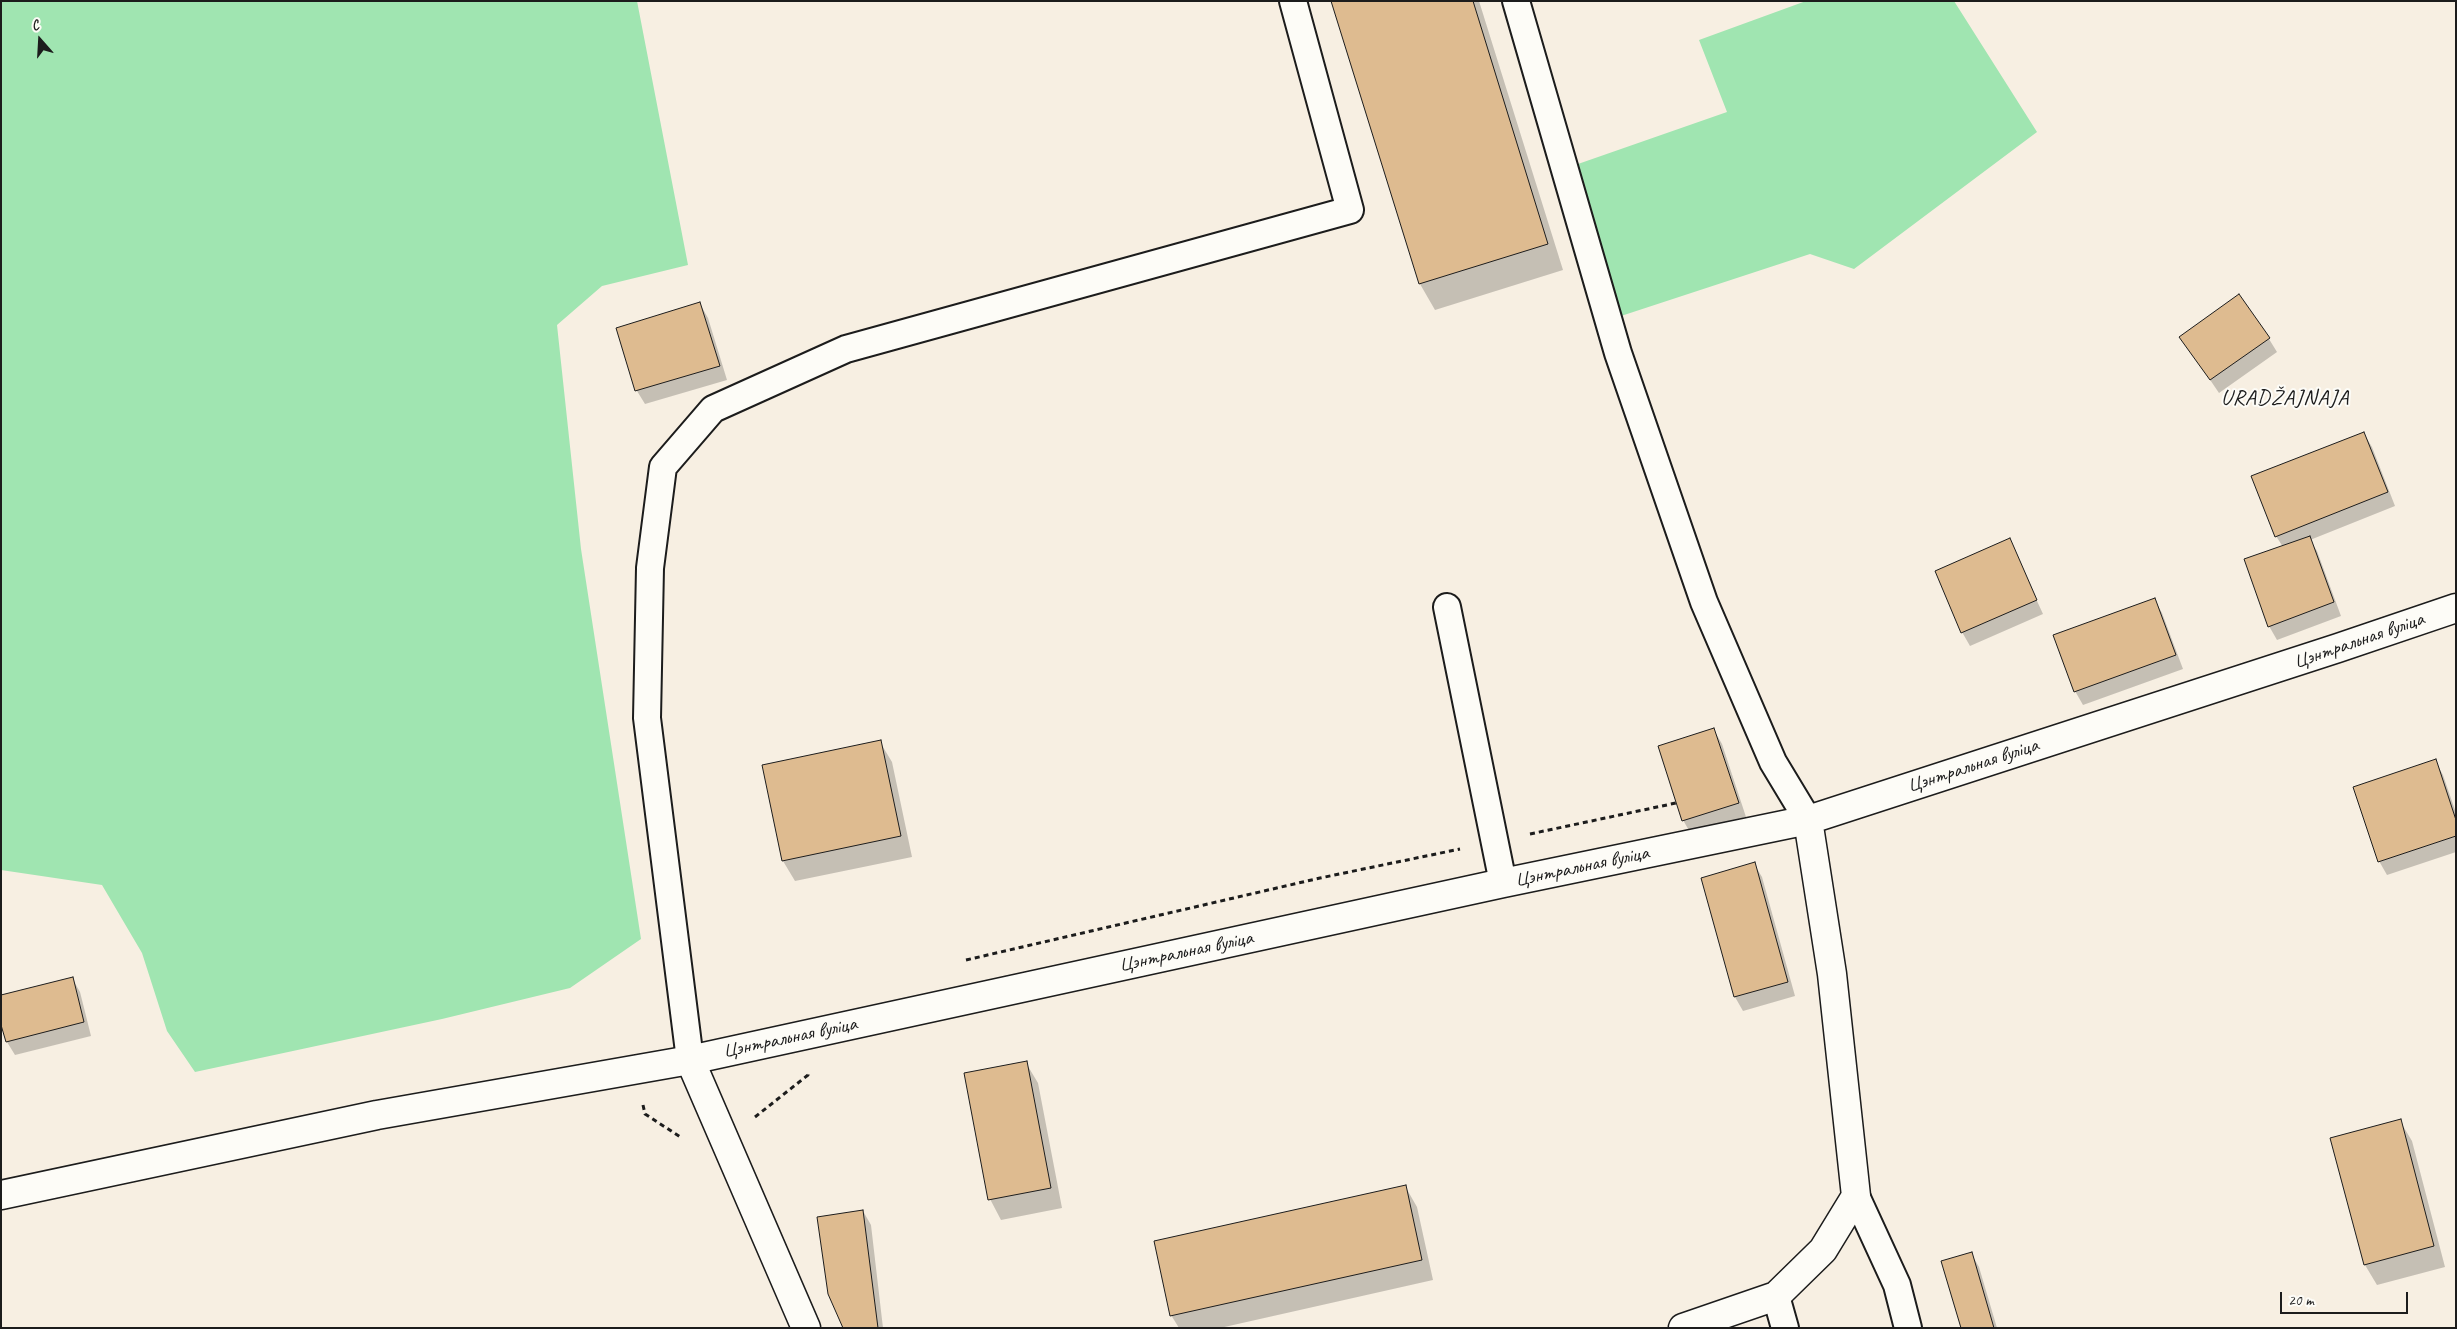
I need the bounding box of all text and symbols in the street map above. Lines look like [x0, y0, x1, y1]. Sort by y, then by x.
north arrow [15, 15, 65, 65]
text: С [29, 16, 41, 35]
district label: URADŽAJNAJA [2219, 385, 2351, 411]
street label: Цэнтральная вуліца [2291, 607, 2427, 675]
street label: Цэнтральная вуліца [1904, 734, 2042, 798]
street label: Цэнтральная вуліца [1513, 841, 1651, 893]
street label: Цэнтральная вуліца [1117, 926, 1255, 978]
street label: Цэнтральная вуліца [721, 1012, 859, 1064]
scale bar [2282, 1282, 2410, 1314]
text: 20 m [2288, 1291, 2314, 1310]

